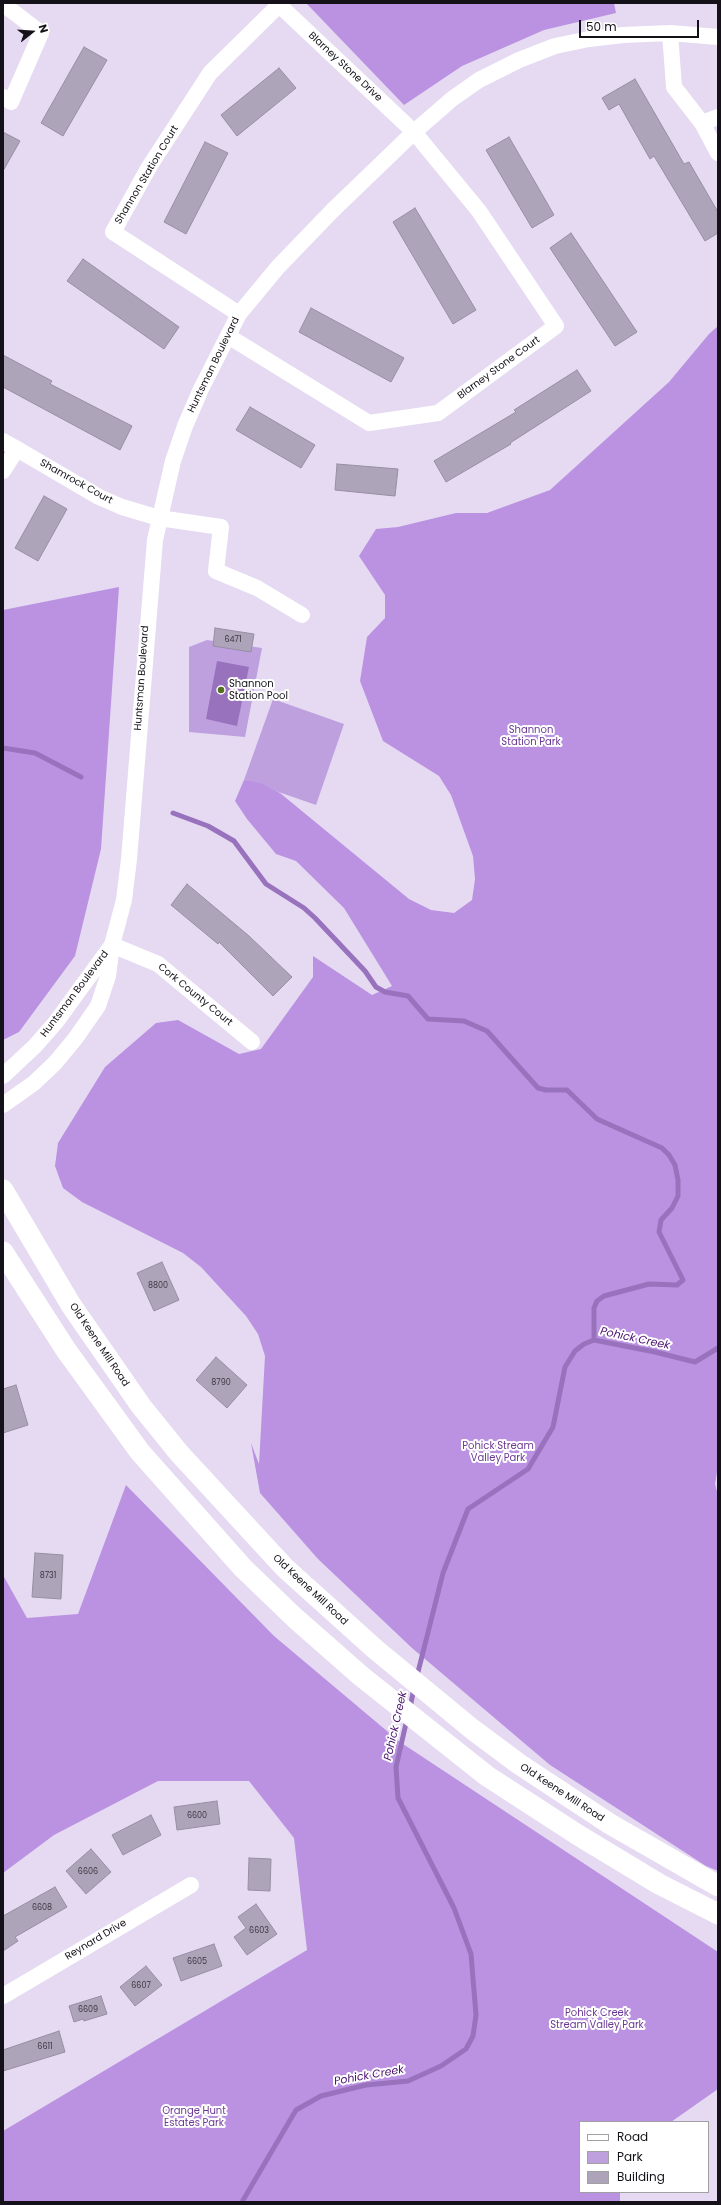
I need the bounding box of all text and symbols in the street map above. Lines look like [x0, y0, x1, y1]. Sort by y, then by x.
north arrow [12, 12, 52, 52]
scale bar [581, 12, 701, 38]
text: 50 m [586, 18, 617, 35]
text: N [35, 22, 52, 35]
street label: Blarney Stone Drive [306, 30, 384, 104]
street label: Shannon Station Court [113, 123, 181, 227]
street label: Huntsman Boulevard [186, 315, 242, 415]
street label: Blarney Stone Court [455, 334, 543, 402]
street label: Shamrock Court [38, 457, 114, 507]
street label: Huntsman Boulevard [132, 625, 152, 731]
house number: 6471 [224, 635, 242, 645]
place label: Shannon Station Pool [229, 678, 288, 702]
marker: Shannon Station Pool [216, 685, 226, 695]
park label: Shannon Station Park [501, 724, 561, 748]
street label: Huntsman Boulevard [39, 948, 111, 1040]
street label: Cork County Court [155, 961, 235, 1029]
house number: 8800 [148, 1281, 168, 1291]
street label: Old Keene Mill Road [67, 1301, 131, 1389]
water label: Pohick Creek [599, 1325, 671, 1353]
house number: 8790 [211, 1378, 231, 1388]
park label: Pohick Stream Valley Park [462, 1440, 534, 1464]
street label: Old Keene Mill Road [270, 1552, 350, 1628]
house number: 8731 [40, 1571, 56, 1581]
water label: Pohick Creek [382, 1690, 410, 1762]
street label: Old Keene Mill Road [518, 1761, 606, 1825]
house number: 6600 [187, 1811, 207, 1821]
house number: 6606 [78, 1867, 98, 1877]
house number: 6608 [32, 1903, 52, 1913]
street label: Reynard Drive [63, 1917, 129, 1963]
house number: 6603 [249, 1926, 269, 1936]
house number: 6605 [187, 1957, 207, 1967]
house number: 6607 [131, 1981, 151, 1991]
house number: 6609 [78, 2005, 98, 2015]
park label: Pohick Creek Stream Valley Park [550, 2007, 644, 2030]
house number: 6611 [37, 2042, 53, 2052]
water label: Pohick Creek [333, 2063, 405, 2089]
park label: Orange Hunt Estates Park [162, 2105, 226, 2128]
legend [579, 2121, 709, 2193]
text: Road [617, 2128, 648, 2145]
text: Park [617, 2148, 643, 2165]
text: Building [617, 2168, 665, 2185]

